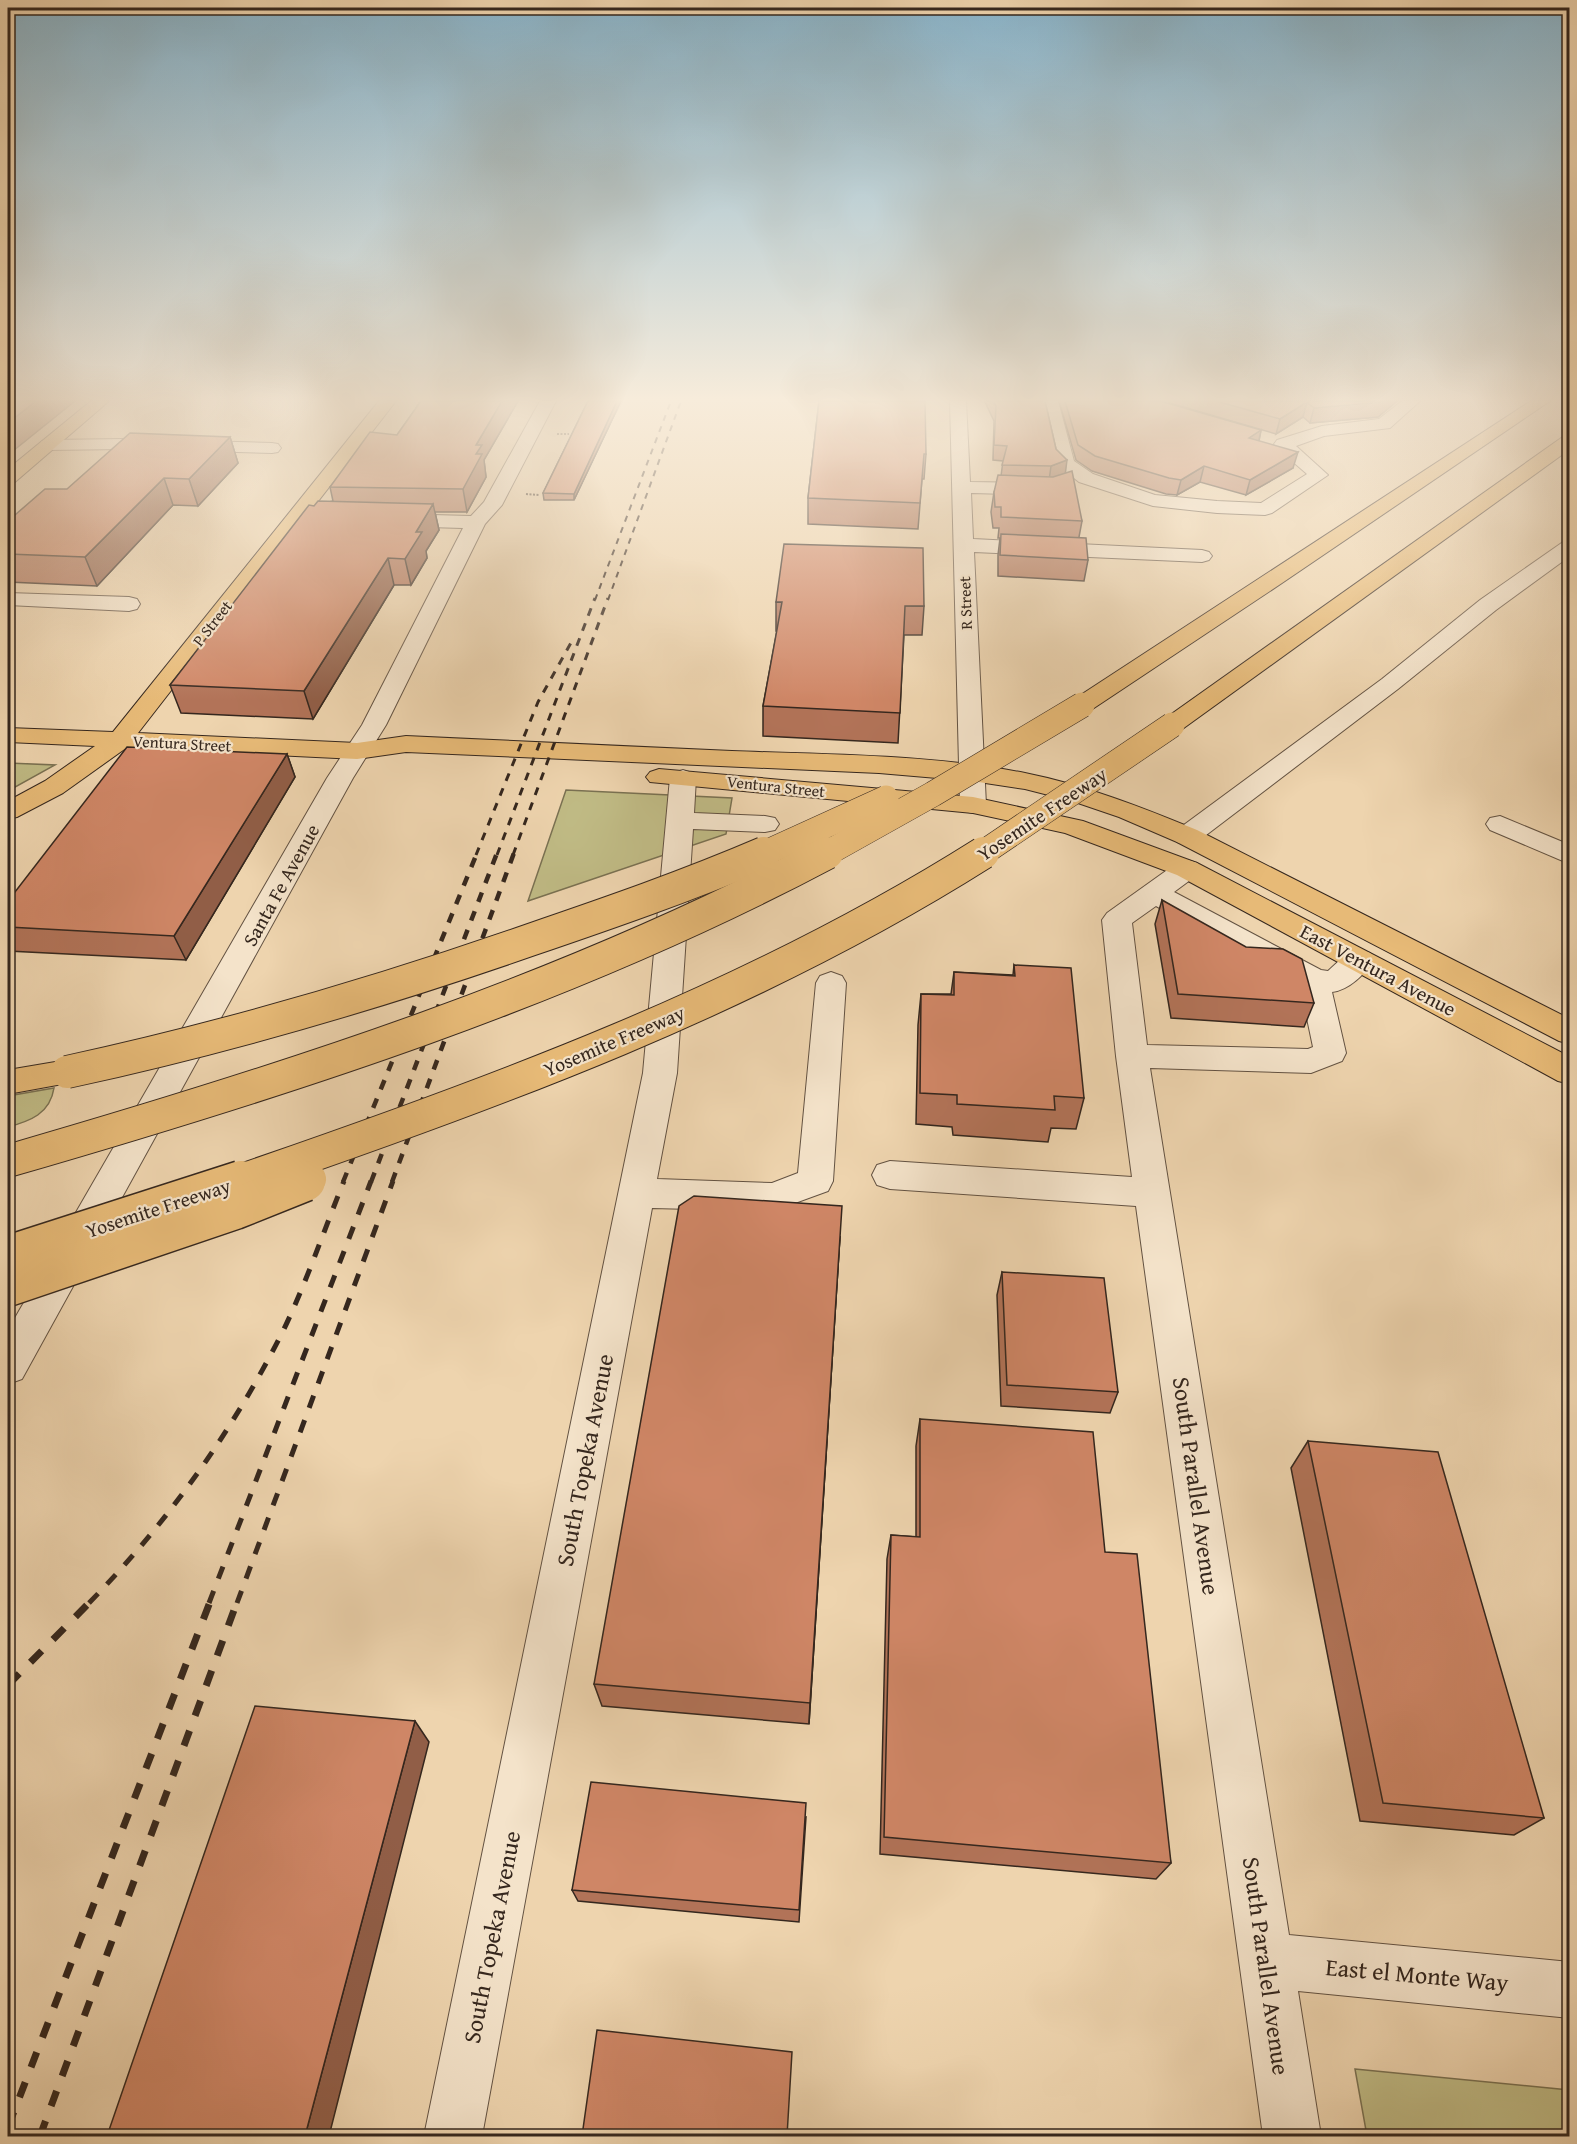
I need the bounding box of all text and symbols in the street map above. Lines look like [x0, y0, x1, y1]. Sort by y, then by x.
street label: R Street [952, 576, 978, 630]
street label: P Street [186, 595, 238, 651]
street label: Ventura Street [132, 728, 232, 758]
street label: Yosemite Freeway [971, 759, 1112, 868]
street label: Ventura Street [726, 769, 826, 803]
street label: Santa Fe Avenue [235, 818, 326, 951]
street label: East Ventura Avenue [1295, 916, 1461, 1023]
street label: Yosemite Freeway [539, 998, 689, 1083]
street label: Yosemite Freeway [82, 1170, 234, 1245]
street label: South Topeka Avenue [547, 1351, 622, 1569]
street label: South Parallel Avenue [1164, 1375, 1229, 1597]
street label: South Topeka Avenue [454, 1828, 529, 2046]
street label: South Parallel Avenue [1234, 1855, 1299, 2077]
street label: East el Monte Way [1324, 1949, 1510, 2000]

